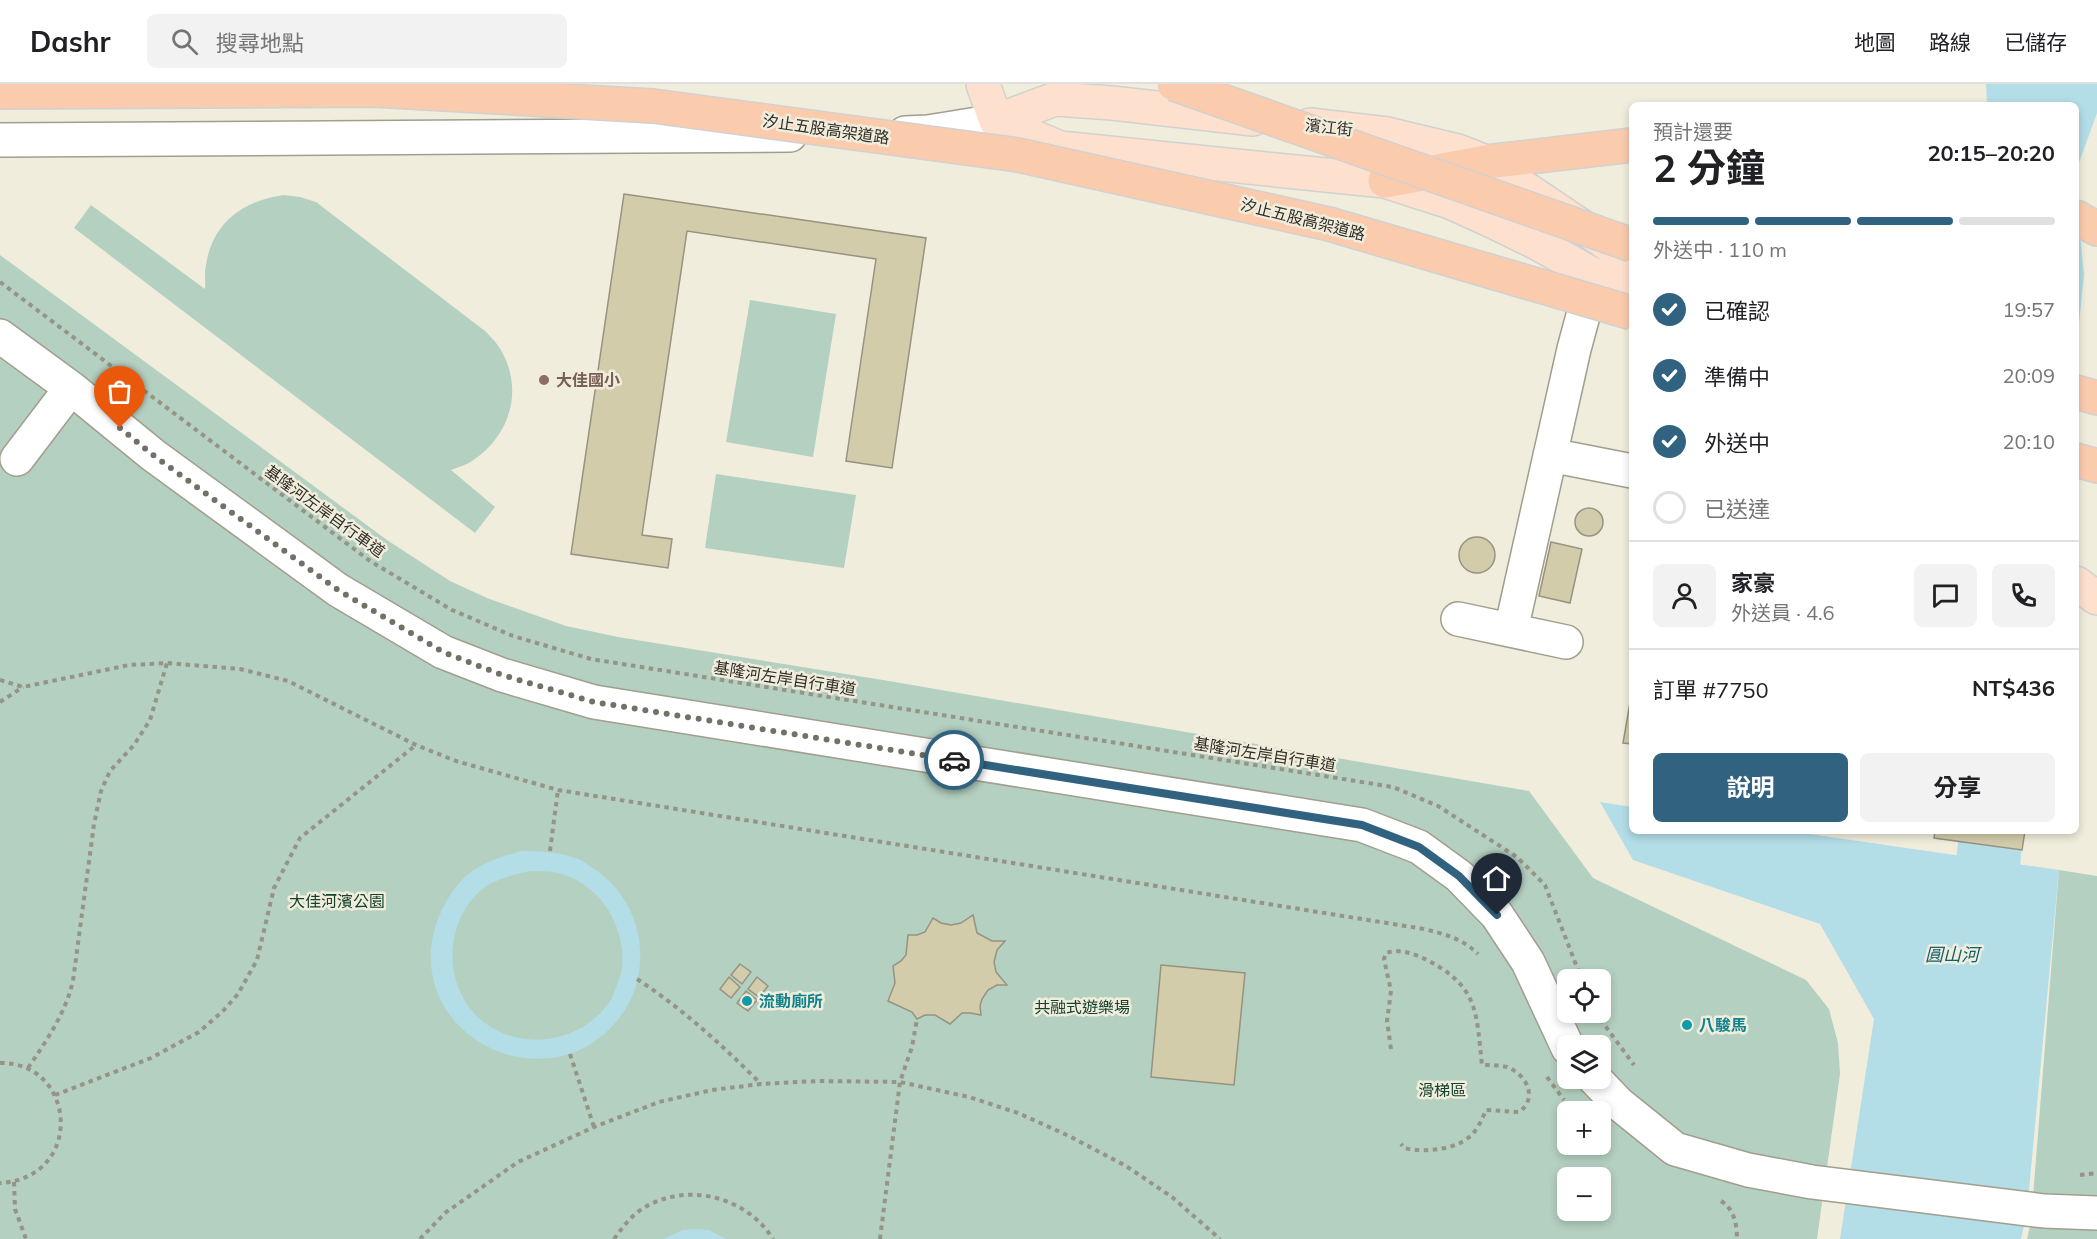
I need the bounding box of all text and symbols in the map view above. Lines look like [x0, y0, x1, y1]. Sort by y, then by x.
search box [147, 14, 567, 68]
text: Dashr [30, 24, 111, 59]
icon: search [168, 25, 201, 58]
text: 搜尋地點 [216, 29, 304, 57]
text: 地圖 [1854, 29, 1896, 55]
text: 路線 [1929, 29, 1971, 55]
text: 已儲存 [2004, 29, 2067, 55]
street label: 汐止五股高架道路 [761, 110, 891, 148]
street label: 濱江街 [1304, 115, 1354, 139]
text: 預計還要 [1653, 119, 1733, 144]
text: 20:15–20:20 [1927, 139, 2055, 167]
text: 2 分鐘 [1653, 143, 1765, 192]
street label: 汐止五股高架道路 [1238, 194, 1368, 244]
text: 外送中 · 110 m [1653, 237, 1787, 262]
icon: check [1653, 293, 1686, 326]
text: 已確認 [1704, 297, 1770, 325]
text: 19:57 [2002, 297, 2055, 322]
icon: check [1653, 359, 1686, 392]
text: 準備中 [1704, 363, 1770, 391]
text: 20:09 [2002, 363, 2055, 388]
pin [94, 366, 145, 428]
place label: 大佳國小 [556, 370, 620, 390]
marker: 大佳國小 [537, 373, 551, 387]
icon: bag [103, 375, 136, 408]
icon: check [1653, 425, 1686, 458]
text: 外送中 [1704, 429, 1770, 457]
text: 20:10 [2002, 429, 2055, 454]
street label: 基隆河左岸自行車道 [261, 461, 389, 561]
text: 已送達 [1704, 495, 1770, 523]
button: person [1653, 564, 1716, 627]
button: chat [1914, 564, 1977, 627]
button: phone [1992, 564, 2055, 627]
text: 家豪 [1731, 569, 1775, 597]
text: 外送員 · 4.6 [1731, 600, 1835, 625]
street label: 基隆河左岸自行車道 [712, 657, 858, 699]
text: NT$436 [1972, 674, 2055, 702]
text: 訂單 #7750 [1653, 676, 1769, 704]
courier [924, 730, 984, 790]
street label: 基隆河左岸自行車道 [1192, 733, 1338, 775]
icon: car [938, 744, 971, 777]
button: 說明 [1653, 753, 1848, 822]
button: 分享 [1860, 753, 2055, 822]
pin [1471, 853, 1522, 915]
icon: home [1480, 862, 1513, 895]
park label: 大佳河濱公園 [289, 891, 385, 911]
water label: 圓山河 [1925, 943, 1982, 966]
map controls [1557, 969, 1611, 1221]
button: locate [1557, 969, 1611, 1023]
place label: 流動廁所 [759, 991, 823, 1011]
marker: 流動廁所 [740, 994, 754, 1008]
park label: 共融式遊樂場 [1034, 997, 1130, 1017]
place label: 八駿馬 [1699, 1015, 1747, 1035]
marker: 八駿馬 [1680, 1018, 1694, 1032]
button: layers [1557, 1035, 1611, 1089]
park label: 滑梯區 [1418, 1080, 1466, 1100]
button: + [1557, 1101, 1611, 1155]
button: − [1557, 1167, 1611, 1221]

